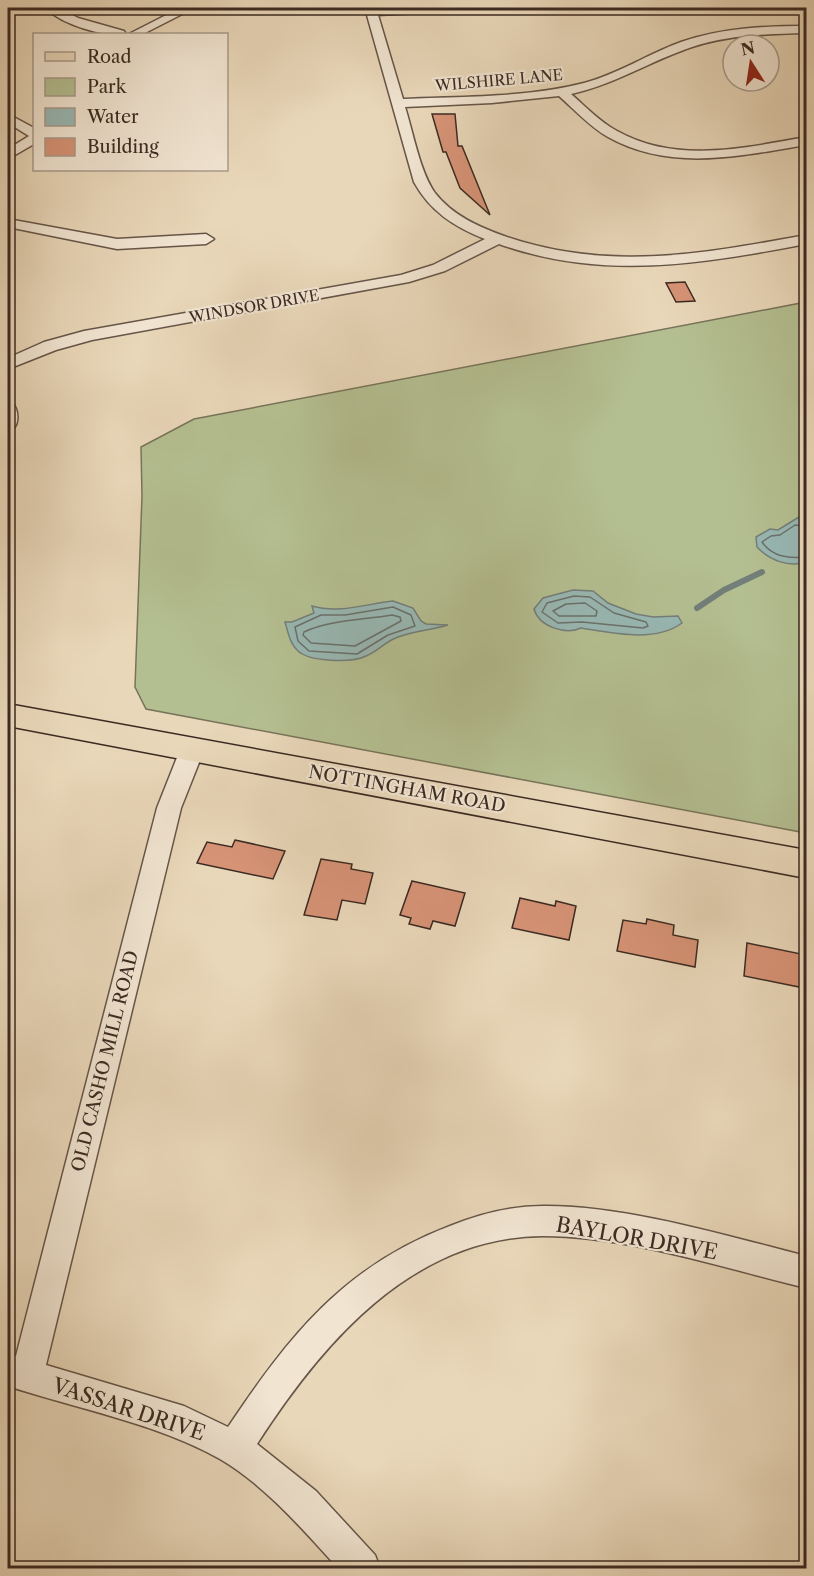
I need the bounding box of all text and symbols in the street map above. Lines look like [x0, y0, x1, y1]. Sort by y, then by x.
legend [33, 33, 228, 171]
north arrow [721, 33, 781, 93]
text: N [739, 37, 757, 60]
text: Road [87, 46, 132, 68]
street label: WILSHIRE LANE [433, 65, 564, 95]
text: Park [87, 76, 128, 98]
text: Water [86, 106, 139, 128]
text: Building [87, 136, 159, 158]
street label: WINDSOR DRIVE [186, 285, 321, 327]
street label: NOTTINGHAM ROAD [307, 761, 507, 817]
street label: OLD CASHO MILL ROAD [67, 948, 143, 1174]
street label: BAYLOR DRIVE [554, 1211, 720, 1265]
street label: VASSAR DRIVE [48, 1372, 209, 1445]

